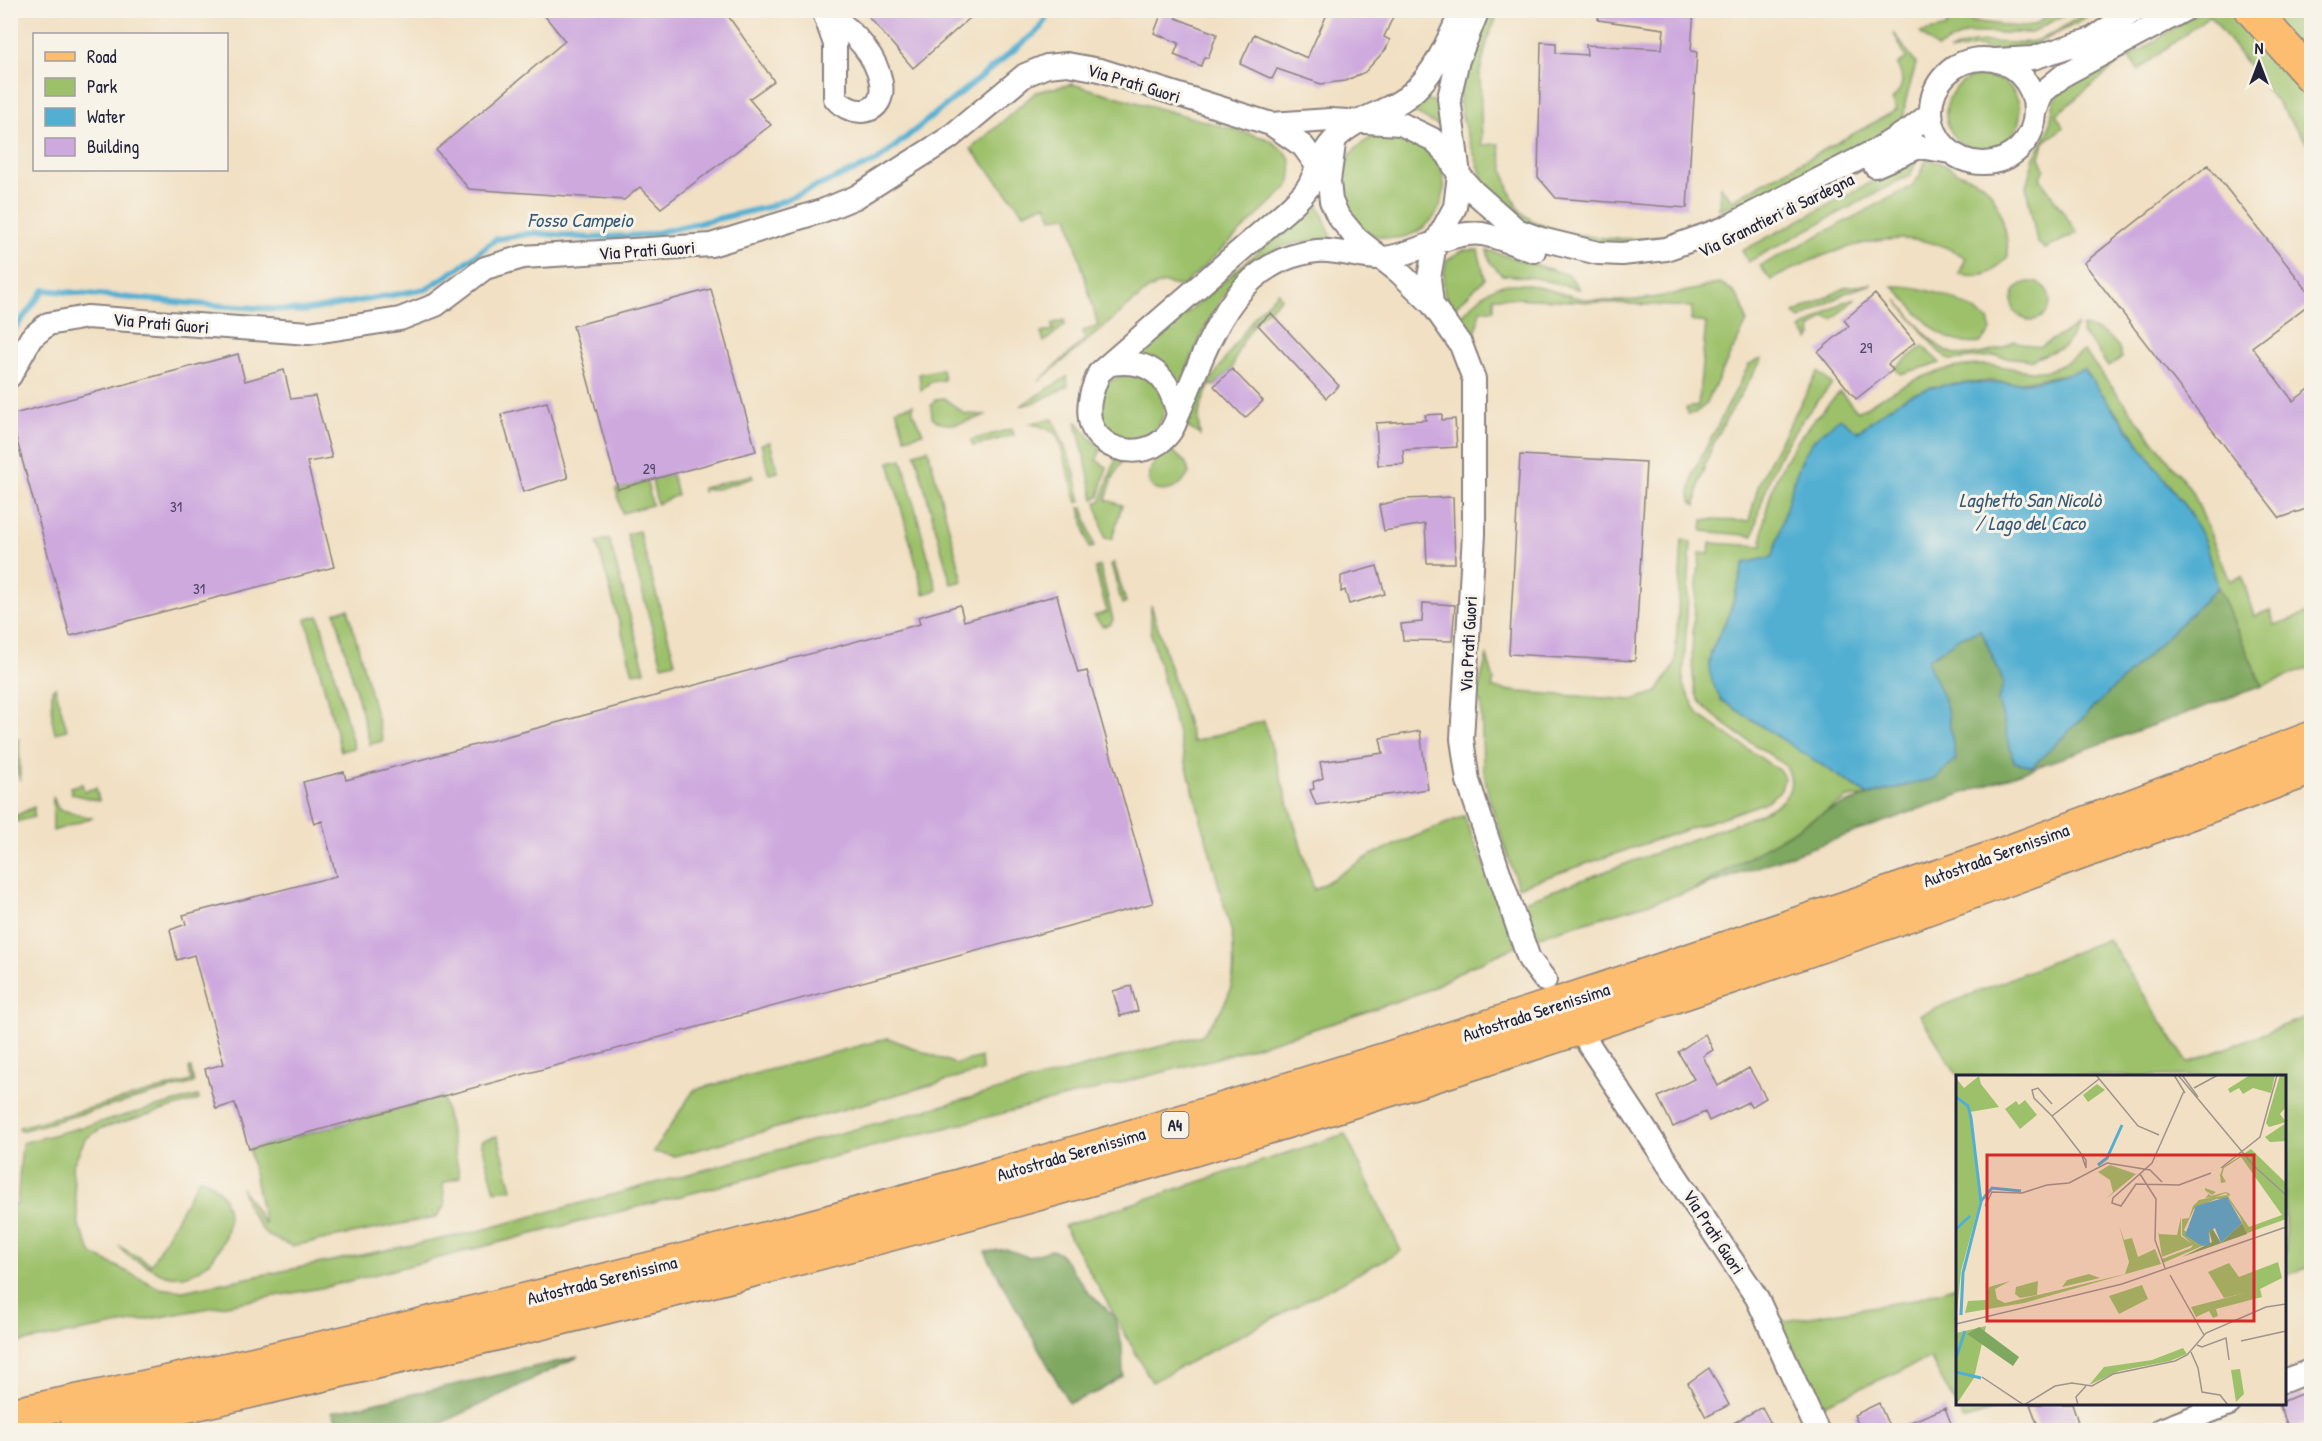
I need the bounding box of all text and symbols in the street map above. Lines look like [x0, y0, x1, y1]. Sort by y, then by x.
legend [33, 33, 228, 171]
north arrow [2229, 33, 2289, 93]
text: N [2255, 37, 2264, 59]
text: Road [87, 44, 117, 69]
street label: Via Prati Guori [1084, 57, 1184, 109]
text: Park [87, 74, 118, 99]
text: Water [87, 104, 125, 129]
text: Building [87, 134, 139, 159]
street label: Via Granatieri di Sardegna [1694, 166, 1858, 264]
water label: Fosso Campeio [527, 206, 634, 234]
street label: Via Prati Guori [598, 234, 696, 266]
street label: Via Prati Guori [112, 306, 210, 340]
house number: 29 [1860, 337, 1873, 358]
house number: 29 [643, 458, 656, 479]
water label: Laghetto San Nicolò / Lago del Caco [1959, 486, 2103, 537]
house number: 31 [170, 496, 182, 517]
house number: 31 [193, 578, 205, 599]
street label: Via Prati Guori [1453, 595, 1483, 693]
street label: Autostrada Serenissima [1920, 817, 2072, 893]
street label: Autostrada Serenissima [1459, 976, 1613, 1048]
inset map [1956, 1075, 2286, 1405]
road number: A4 [1162, 1112, 1188, 1138]
street label: Autostrada Serenissima [994, 1121, 1148, 1187]
street label: Via Prati Guori [1677, 1185, 1751, 1279]
street label: Autostrada Serenissima [524, 1249, 680, 1311]

